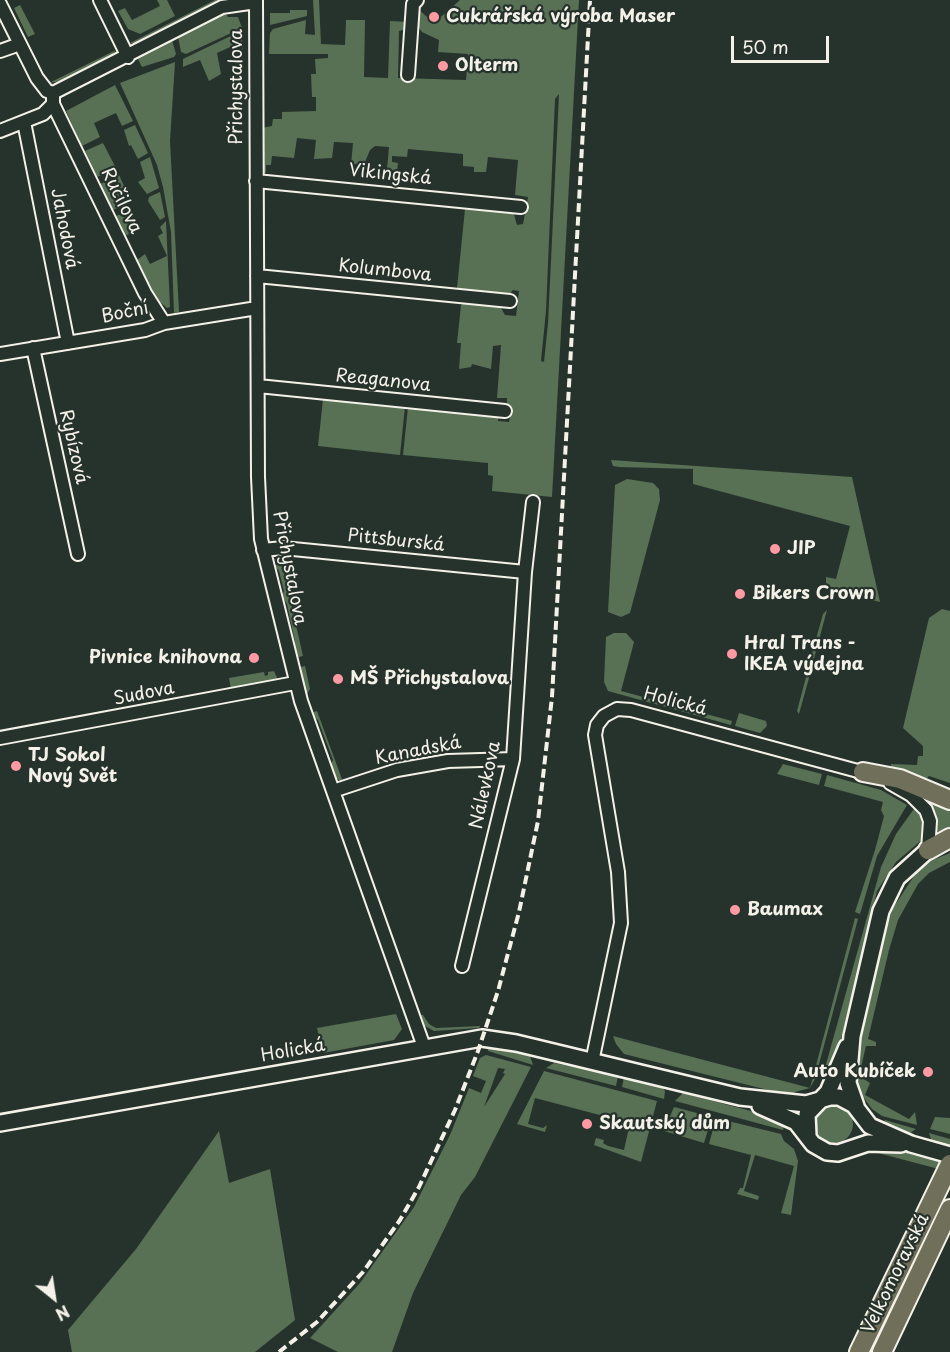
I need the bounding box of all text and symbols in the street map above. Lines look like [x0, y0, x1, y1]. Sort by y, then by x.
place label: Cukrářská výroba Maser [446, 6, 675, 28]
marker: Cukrářská výroba Maser [427, 10, 441, 24]
scale bar [734, 24, 832, 62]
street label: Přichystalova [226, 29, 248, 145]
text: 50 m [742, 33, 789, 60]
place label: Olterm [455, 55, 518, 77]
marker: Olterm [436, 59, 450, 73]
street label: Vikingská [348, 160, 432, 190]
street label: Ručilova [96, 164, 146, 238]
street label: Jahodová [46, 187, 82, 271]
street label: Kolumbova [337, 255, 433, 287]
street label: Boční [99, 297, 151, 329]
street label: Reaganova [334, 365, 432, 397]
street label: Rybízová [54, 408, 92, 486]
street label: Přichystalova [267, 509, 311, 627]
street label: Pittsburská [346, 525, 446, 557]
place label: JIP [787, 538, 815, 560]
marker: JIP [768, 542, 782, 556]
place label: Bikers Crown [752, 583, 875, 605]
marker: Bikers Crown [733, 587, 747, 601]
place label: Hral Trans - IKEA výdejna [744, 633, 864, 676]
place label: Pivnice knihovna [89, 647, 242, 669]
marker: Hral Trans - IKEA výdejna [725, 647, 739, 661]
marker: Pivnice knihovna [247, 651, 261, 665]
place label: MŠ Přichystalova [350, 668, 509, 690]
marker: MŠ Přichystalova [331, 672, 345, 686]
street label: Sudova [112, 678, 176, 710]
street label: Holická [641, 683, 709, 721]
street label: Kanadská [373, 732, 463, 770]
street label: Nálevkova [466, 739, 506, 831]
place label: TJ Sokol Nový Svět [28, 745, 117, 788]
marker: TJ Sokol Nový Svět [9, 759, 23, 773]
place label: Baumax [747, 899, 823, 921]
marker: Baumax [728, 903, 742, 917]
street label: Holická [259, 1035, 327, 1067]
place label: Auto Kubíček [794, 1061, 916, 1083]
marker: Auto Kubíček [921, 1065, 935, 1079]
place label: Skautský dům [599, 1113, 730, 1135]
marker: Skautský dům [580, 1117, 594, 1131]
street label: Velkomoravská [858, 1210, 934, 1338]
north arrow [24, 1268, 84, 1328]
text: N [52, 1300, 74, 1327]

